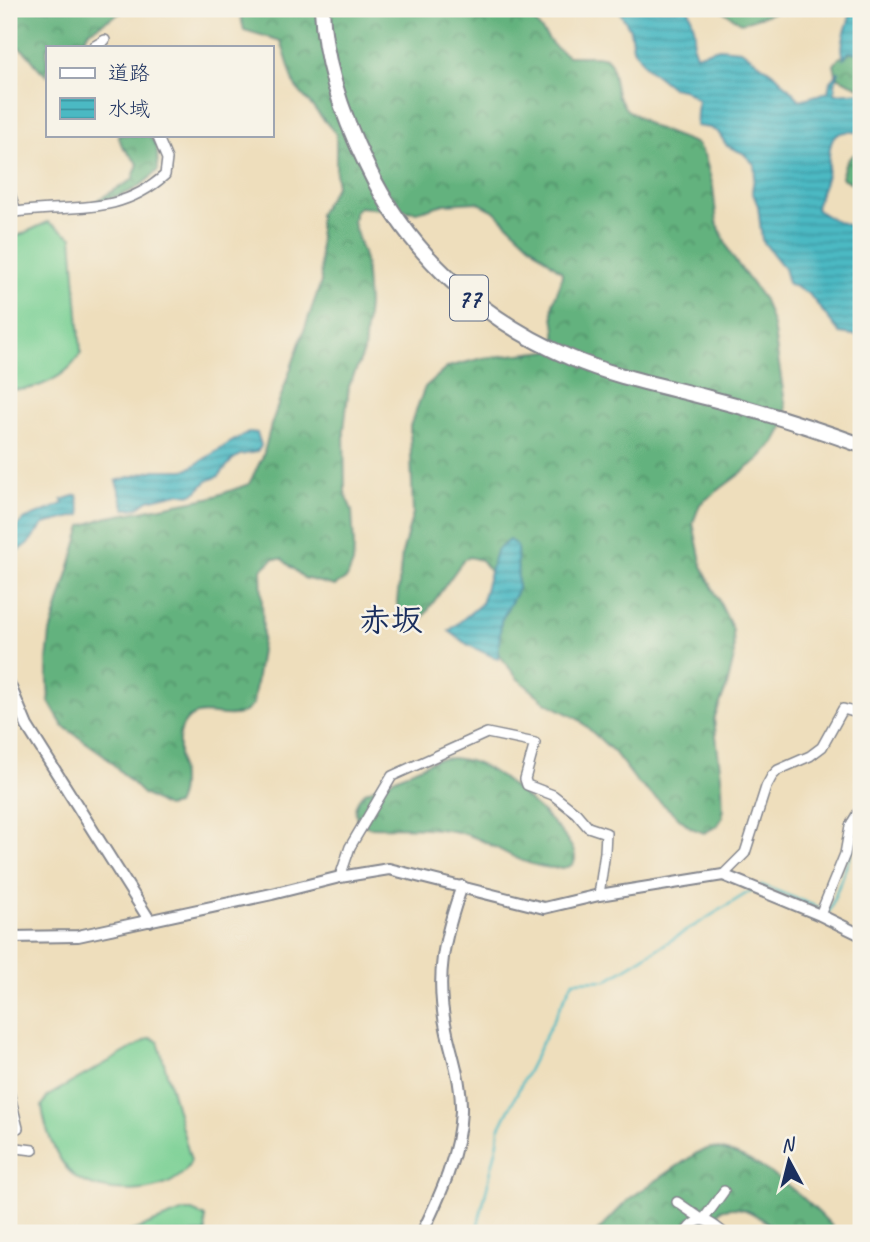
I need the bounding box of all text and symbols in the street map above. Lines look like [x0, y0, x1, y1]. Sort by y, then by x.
legend [46, 46, 273, 136]
text: 道路 [108, 60, 150, 86]
text: 水域 [108, 96, 150, 122]
road number: 77 [450, 276, 488, 320]
district label: 赤坂 [359, 600, 423, 641]
north arrow [754, 1126, 824, 1196]
text: N [780, 1132, 798, 1158]

